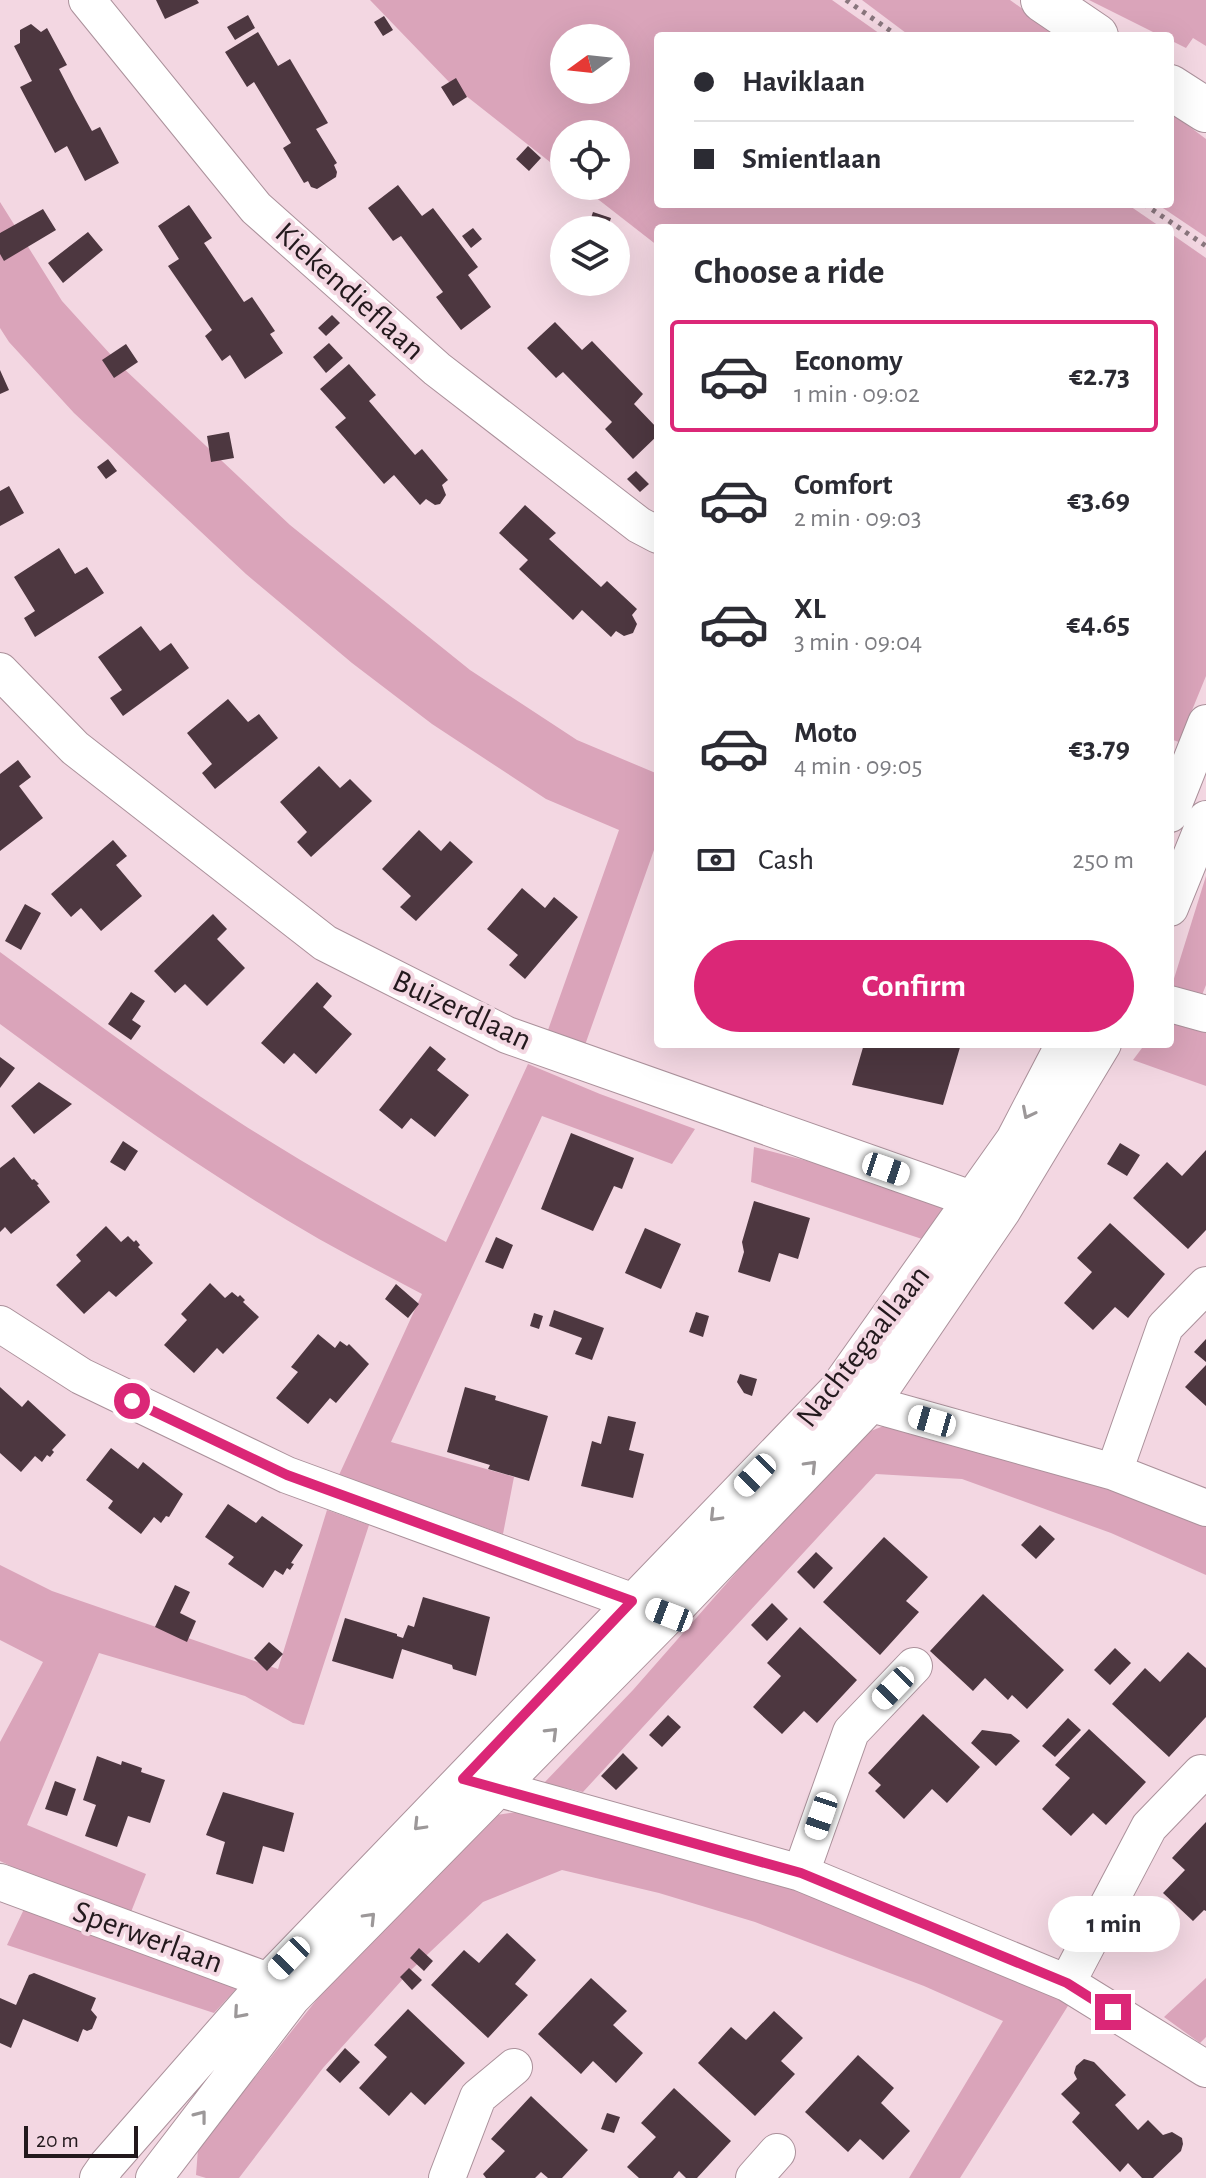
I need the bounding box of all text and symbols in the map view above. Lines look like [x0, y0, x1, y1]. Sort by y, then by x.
north arrow [550, 24, 630, 104]
map controls [550, 24, 630, 296]
text: Haviklaan [742, 67, 865, 97]
button: locate [550, 120, 630, 200]
text: Smientlaan [742, 144, 881, 174]
street label: Kiekendieflaan [269, 216, 431, 366]
button: layers [550, 216, 630, 296]
text: Choose a ride [694, 254, 884, 290]
icon: car [698, 340, 770, 412]
text: Economy [794, 346, 903, 376]
text: €2.73 [1069, 361, 1130, 391]
text: 1 min · 09:02 [794, 381, 920, 407]
icon: car [698, 464, 770, 536]
text: Comfort [794, 470, 893, 500]
text: €3.69 [1067, 485, 1130, 515]
text: 2 min · 09:03 [794, 505, 922, 531]
icon: car [698, 588, 770, 660]
text: XL [794, 594, 826, 624]
text: €4.65 [1067, 609, 1130, 639]
text: 3 min · 09:04 [794, 629, 922, 655]
icon: car [698, 712, 770, 784]
text: Moto [794, 718, 857, 748]
text: €3.79 [1069, 733, 1130, 763]
text: 4 min · 09:05 [794, 753, 922, 779]
icon: cash [694, 838, 738, 882]
text: Cash [758, 845, 814, 875]
text: 250 m [1072, 847, 1134, 873]
button: Confirm [694, 940, 1134, 1032]
street label: Buizerdlaan [388, 964, 536, 1056]
one-way arrow [1023, 1105, 1038, 1120]
car [859, 1150, 913, 1188]
street label: Nachtegaallaan [790, 1259, 936, 1433]
route start [114, 1383, 150, 1419]
car [906, 1403, 958, 1439]
car [730, 1449, 780, 1501]
one-way arrow [802, 1461, 816, 1476]
one-way arrow [710, 1507, 724, 1521]
car [642, 1595, 696, 1635]
car [868, 1662, 918, 1714]
one-way arrow [543, 1728, 557, 1742]
car [802, 1789, 840, 1843]
one-way arrow [414, 1816, 428, 1830]
street label: Sperwerlaan [69, 1895, 227, 1979]
callout: 1 min [1047, 1896, 1179, 1952]
text: 1 min [1087, 1911, 1141, 1937]
one-way arrow [360, 1913, 374, 1928]
car [264, 1932, 314, 1984]
route end [1095, 1994, 1131, 2030]
one-way arrow [235, 2003, 249, 2018]
one-way arrow [192, 2110, 206, 2125]
scale bar [24, 2122, 138, 2158]
text: 20 m [36, 2129, 79, 2151]

